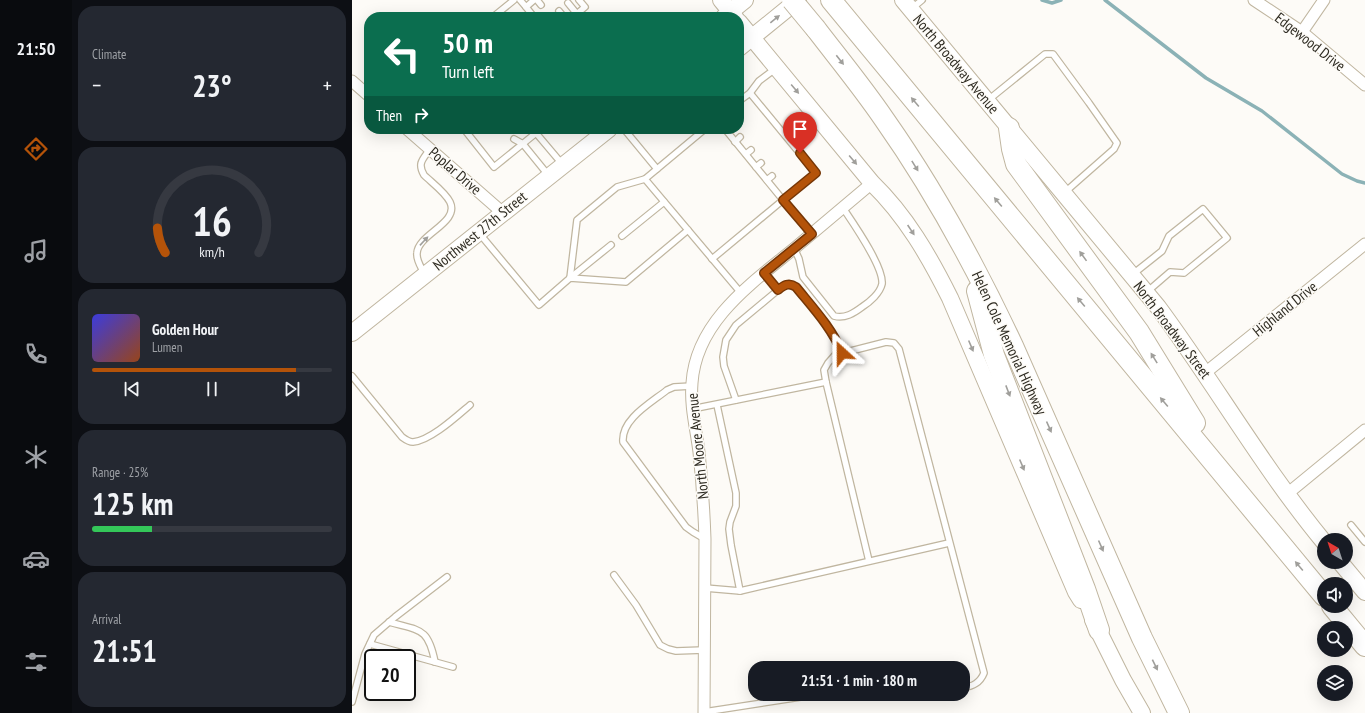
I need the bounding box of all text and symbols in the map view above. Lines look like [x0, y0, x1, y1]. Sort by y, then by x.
street label: Edgewood Drive [1271, 8, 1349, 75]
street label: North Broadway Avenue [909, 10, 1003, 117]
one-way arrow [770, 14, 781, 23]
text: 50 m [442, 24, 493, 61]
icon: left [376, 28, 428, 80]
text: 21:50 [17, 37, 55, 60]
text: Climate [92, 46, 126, 63]
one-way arrow [835, 54, 844, 65]
text: Turn left [442, 60, 494, 83]
text: 23° [192, 66, 232, 105]
text: − [92, 71, 101, 99]
text: + [323, 71, 332, 99]
one-way arrow [790, 84, 799, 95]
one-way arrow [911, 97, 920, 107]
icon: right [410, 104, 432, 126]
text: Then [376, 106, 402, 125]
pin [783, 112, 817, 153]
icon: arrive [789, 118, 811, 140]
icon: directions [22, 135, 50, 163]
street label: Poplar Drive [425, 143, 485, 199]
one-way arrow [849, 155, 858, 165]
one-way arrow [911, 160, 919, 171]
street label: Northwest 27th Street [429, 187, 530, 274]
text: 16 [192, 194, 232, 247]
one-way arrow [993, 197, 1002, 207]
one-way arrow [907, 225, 915, 235]
one-way arrow [420, 235, 429, 246]
icon: music [22, 237, 50, 265]
text: km/h [199, 242, 225, 261]
one-way arrow [1078, 250, 1087, 261]
street label: Helen Cole Memorial Highway [968, 268, 1051, 418]
street label: North Broadway Street [1129, 277, 1215, 382]
street label: Highland Drive [1249, 277, 1321, 340]
one-way arrow [1076, 297, 1085, 308]
text: Golden Hour [152, 320, 219, 339]
position arrow [821, 332, 863, 374]
text: Lumen [152, 339, 182, 356]
icon: phone [22, 340, 50, 368]
one-way arrow [968, 340, 974, 352]
one-way arrow [1151, 352, 1158, 364]
icon: previous [121, 378, 143, 400]
icon: pause [201, 378, 223, 400]
icon: next [281, 378, 303, 400]
one-way arrow [1006, 386, 1012, 398]
street label: North Moore Avenue [682, 392, 713, 500]
one-way arrow [1159, 397, 1168, 408]
one-way arrow [1046, 422, 1052, 433]
icon: climate [22, 443, 50, 471]
one-way arrow [1019, 460, 1025, 472]
text: Range · 25% [92, 464, 148, 481]
text: 125 km [92, 484, 173, 523]
north arrow [1317, 533, 1353, 569]
map controls [1317, 533, 1353, 701]
one-way arrow [1098, 541, 1104, 552]
icon: car [22, 545, 50, 573]
one-way arrow [1295, 561, 1304, 571]
button: sound [1317, 577, 1353, 613]
text: Arrival [92, 611, 121, 628]
button: search [1317, 621, 1353, 657]
text: 21:51 [92, 631, 157, 670]
icon: filters [22, 648, 50, 676]
speed limit sign: 20 [364, 649, 416, 701]
one-way arrow [1151, 659, 1158, 670]
button: layers [1317, 665, 1353, 701]
text: 21:51 · 1 min · 180 m [801, 671, 917, 690]

